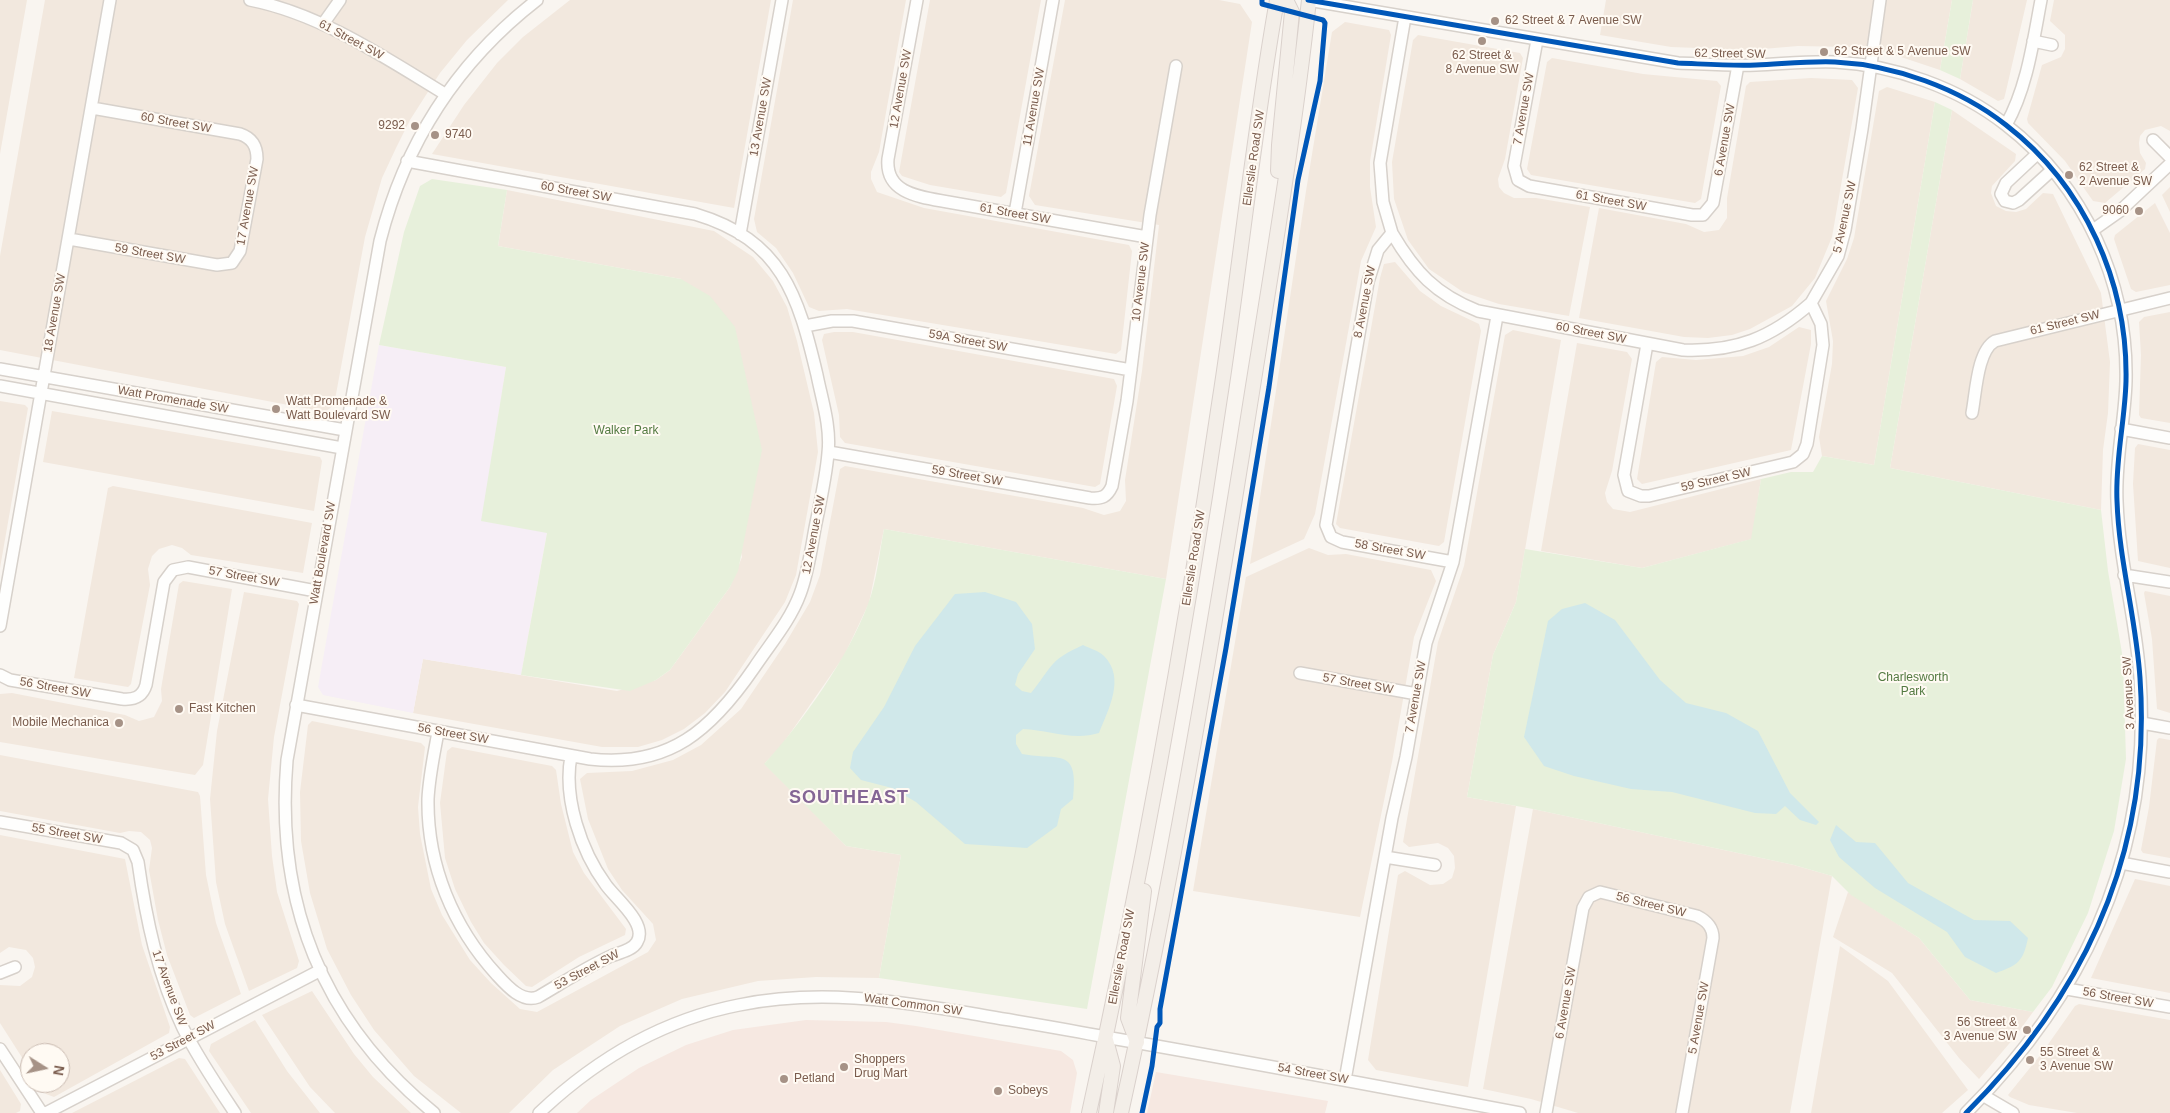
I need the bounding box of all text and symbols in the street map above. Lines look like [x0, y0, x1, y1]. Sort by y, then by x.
place label: 62 Street & 7 Avenue SW [1505, 14, 1642, 28]
marker: 62 Street & 7 Avenue SW [1489, 15, 1501, 27]
street label: 61 Street SW [316, 17, 386, 63]
marker: 62 Street & 8 Avenue SW [1476, 35, 1488, 47]
place label: 62 Street & 5 Avenue SW [1834, 45, 1971, 59]
street label: 62 Street SW [1694, 46, 1766, 62]
marker: 62 Street & 5 Avenue SW [1818, 46, 1830, 58]
street label: 12 Avenue SW [887, 48, 915, 130]
place label: 62 Street & 8 Avenue SW [1445, 49, 1519, 77]
street label: 11 Avenue SW [1020, 67, 1048, 147]
street label: 7 Avenue SW [1511, 72, 1537, 146]
street label: 13 Avenue SW [747, 76, 775, 158]
street label: 6 Avenue SW [1712, 103, 1738, 177]
street label: Ellerslie Road SW [1240, 109, 1268, 207]
street label: 60 Street SW [140, 110, 212, 136]
place label: 9292 [378, 119, 405, 133]
marker: 9292 [409, 120, 421, 132]
place label: 9740 [445, 128, 472, 142]
marker: 9740 [429, 129, 441, 141]
place label: 62 Street & 2 Avenue SW [2079, 161, 2152, 189]
street label: 17 Avenue SW [234, 165, 262, 247]
marker: 62 Street & 2 Avenue SW [2063, 169, 2075, 181]
street label: 60 Street SW [540, 179, 612, 205]
street label: 5 Avenue SW [1830, 180, 1860, 254]
street label: 61 Street SW [1575, 188, 1647, 214]
street label: 61 Street SW [979, 201, 1051, 227]
place label: 9060 [2102, 204, 2129, 218]
marker: 9060 [2133, 205, 2145, 217]
street label: 59 Street SW [114, 241, 186, 267]
street label: 10 Avenue SW [1129, 242, 1153, 322]
street label: 8 Avenue SW [1351, 265, 1379, 339]
street label: 18 Avenue SW [41, 272, 69, 354]
street label: 61 Street SW [2029, 307, 2101, 339]
street label: 60 Street SW [1555, 319, 1627, 347]
street label: 59A Street SW [928, 327, 1008, 355]
street label: Watt Promenade SW [116, 383, 230, 417]
place label: Watt Promenade & Watt Boulevard SW [286, 395, 390, 423]
marker: Watt Promenade & Watt Boulevard SW [270, 403, 282, 415]
park label: Walker Park [594, 424, 658, 438]
street label: 59 Street SW [931, 463, 1003, 489]
street label: 59 Street SW [1680, 465, 1752, 495]
street label: 12 Avenue SW [799, 494, 829, 576]
street label: Watt Boulevard SW [307, 500, 339, 606]
street label: Ellerslie Road SW [1179, 509, 1209, 607]
street label: 58 Street SW [1354, 537, 1426, 563]
street label: 57 Street SW [208, 564, 280, 590]
street label: 3 Avenue SW [2120, 656, 2138, 730]
street label: 7 Avenue SW [1403, 660, 1429, 734]
street label: 57 Street SW [1322, 671, 1394, 697]
park label: Charlesworth Park [1878, 671, 1948, 699]
street label: 56 Street SW [19, 675, 91, 701]
place label: Fast Kitchen [189, 702, 256, 716]
marker: Fast Kitchen [173, 703, 185, 715]
place label: Mobile Mechanica [12, 716, 109, 730]
marker: Mobile Mechanica [113, 717, 125, 729]
street label: 56 Street SW [417, 721, 489, 747]
district label: SOUTHEAST [788, 787, 910, 809]
street label: 55 Street SW [31, 821, 103, 847]
street label: 56 Street SW [1615, 889, 1687, 921]
street label: Ellerslie Road SW [1106, 908, 1138, 1006]
street label: 53 Street SW [552, 947, 622, 993]
street label: 17 Avenue SW [149, 948, 189, 1028]
street label: 6 Avenue SW [1553, 966, 1579, 1040]
street label: 5 Avenue SW [1686, 981, 1712, 1055]
street label: 56 Street SW [2082, 985, 2154, 1011]
street label: Watt Common SW [863, 991, 963, 1019]
place label: 56 Street & 3 Avenue SW [1944, 1016, 2017, 1044]
street label: 53 Street SW [148, 1018, 218, 1064]
marker: 56 Street & 3 Avenue SW [2021, 1024, 2033, 1036]
north arrow [20, 1043, 70, 1093]
place label: 55 Street & 3 Avenue SW [2040, 1046, 2113, 1074]
place label: Shoppers Drug Mart [854, 1053, 907, 1081]
marker: 55 Street & 3 Avenue SW [2024, 1054, 2036, 1066]
marker: Shoppers Drug Mart [838, 1061, 850, 1073]
street label: 54 Street SW [1277, 1061, 1349, 1087]
text: N [50, 1064, 68, 1077]
place label: Petland [794, 1072, 835, 1086]
marker: Petland [778, 1073, 790, 1085]
place label: Sobeys [1008, 1084, 1048, 1098]
marker: Sobeys [992, 1085, 1004, 1097]

